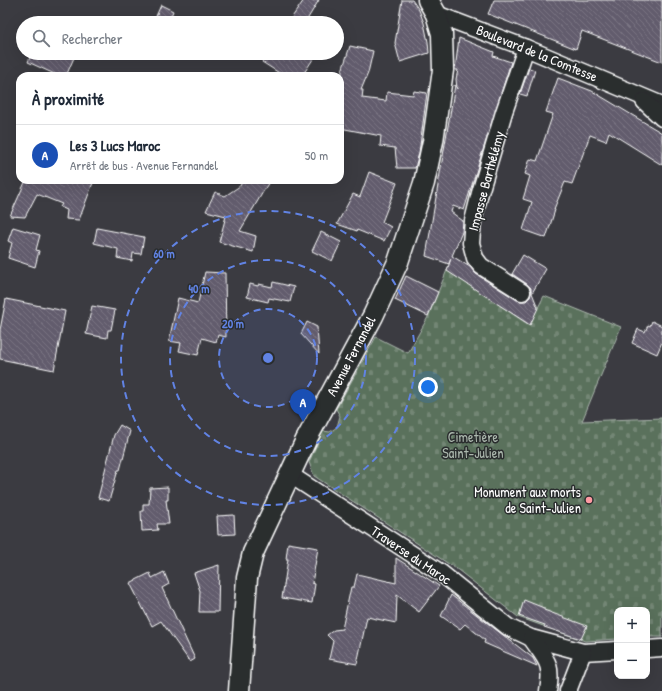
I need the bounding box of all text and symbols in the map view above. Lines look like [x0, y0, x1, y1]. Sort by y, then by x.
search box [16, 16, 344, 60]
street label: Boulevard de la Comtesse [474, 20, 601, 86]
icon: search [30, 27, 52, 49]
text: Rechercher [62, 28, 123, 49]
text: À proximité [32, 87, 104, 110]
street label: Impasse Barthélémy [463, 129, 509, 233]
text: Les 3 Lucs Maroc [70, 135, 160, 156]
text: A [42, 146, 48, 164]
text: 50 m [305, 146, 328, 164]
text: Arrêt de bus · Avenue Fernandel [70, 156, 218, 174]
text: 60 m [153, 245, 175, 262]
text: 40 m [189, 280, 209, 297]
street label: Avenue Fernandel [322, 312, 380, 399]
text: 20 m [222, 315, 244, 332]
centre of rings [261, 351, 275, 365]
your location [418, 377, 438, 397]
pin: A [290, 389, 316, 422]
park label: Cimetière Saint-Julien [442, 427, 504, 462]
place label: Monument aux morts de Saint-Julien [474, 482, 581, 517]
marker: Monument aux morts de Saint-Julien [584, 495, 594, 505]
street label: Traverse du Maroc [368, 521, 455, 589]
map controls [614, 607, 650, 679]
button: + [614, 607, 650, 643]
button: − [614, 643, 650, 679]

